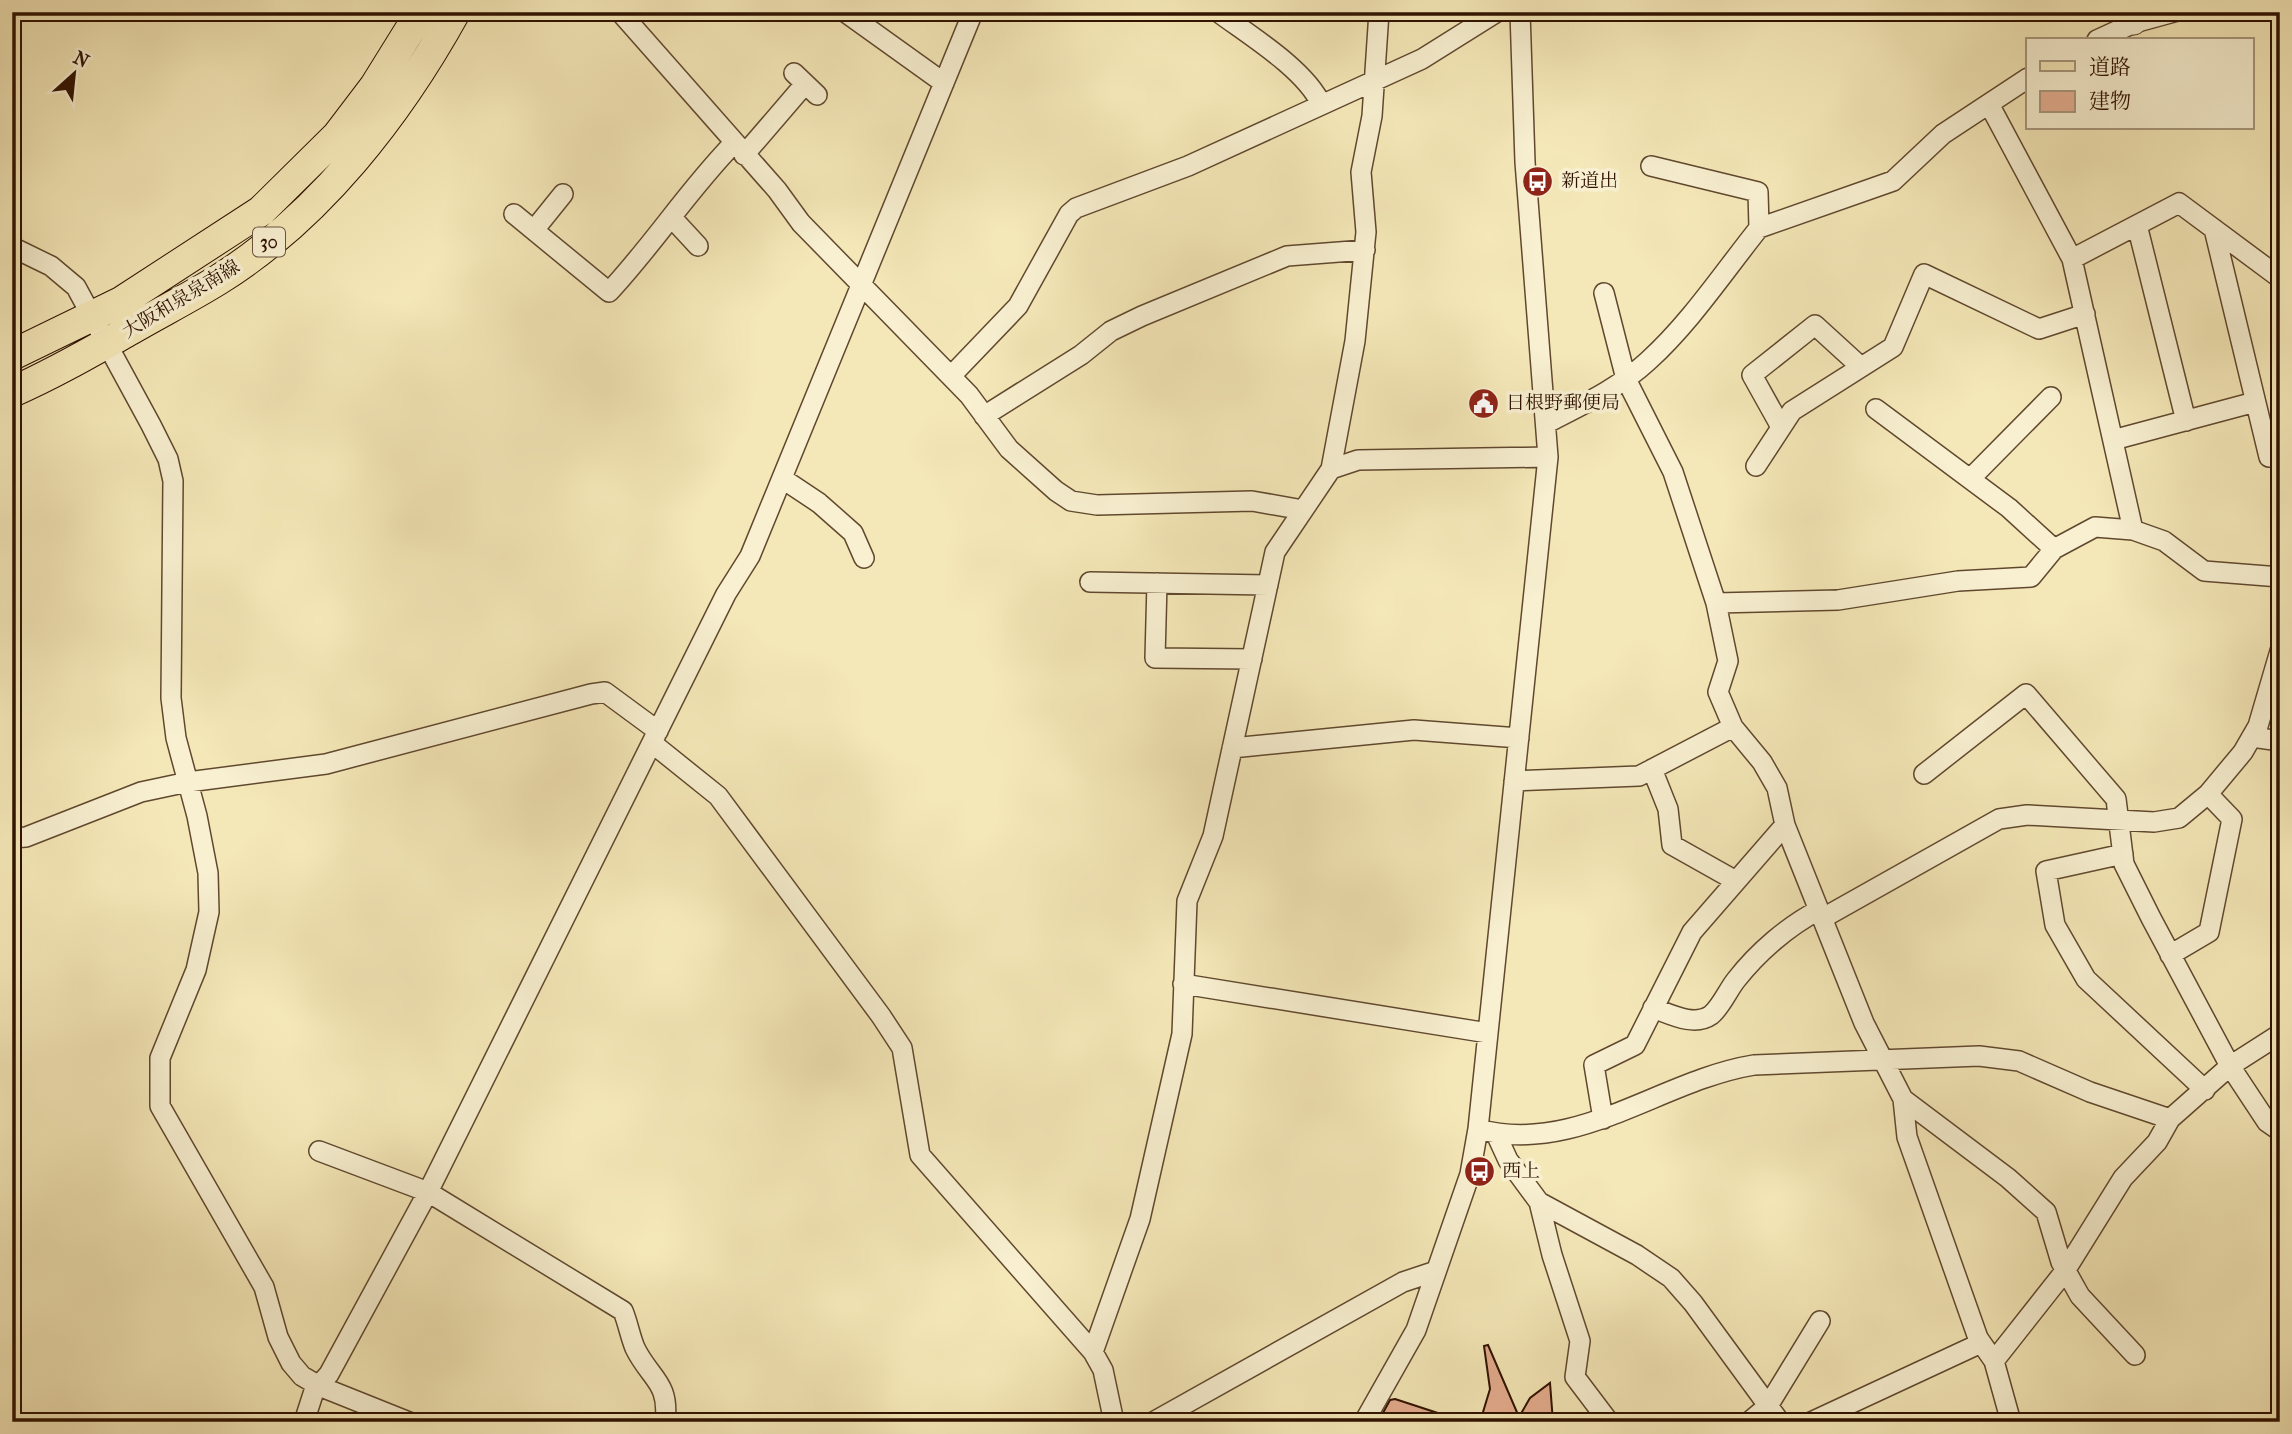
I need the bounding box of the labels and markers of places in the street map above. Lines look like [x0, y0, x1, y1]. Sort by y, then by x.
bus stop icon: 新道出 [1521, 164, 1555, 198]
place label: 新道出 [1561, 170, 1618, 192]
public building icon: 日根野郵便局 [1466, 386, 1500, 420]
place label: 日根野郵便局 [1506, 392, 1620, 414]
bus stop icon: 西上 [1462, 1154, 1496, 1188]
place label: 西上 [1502, 1160, 1540, 1182]

